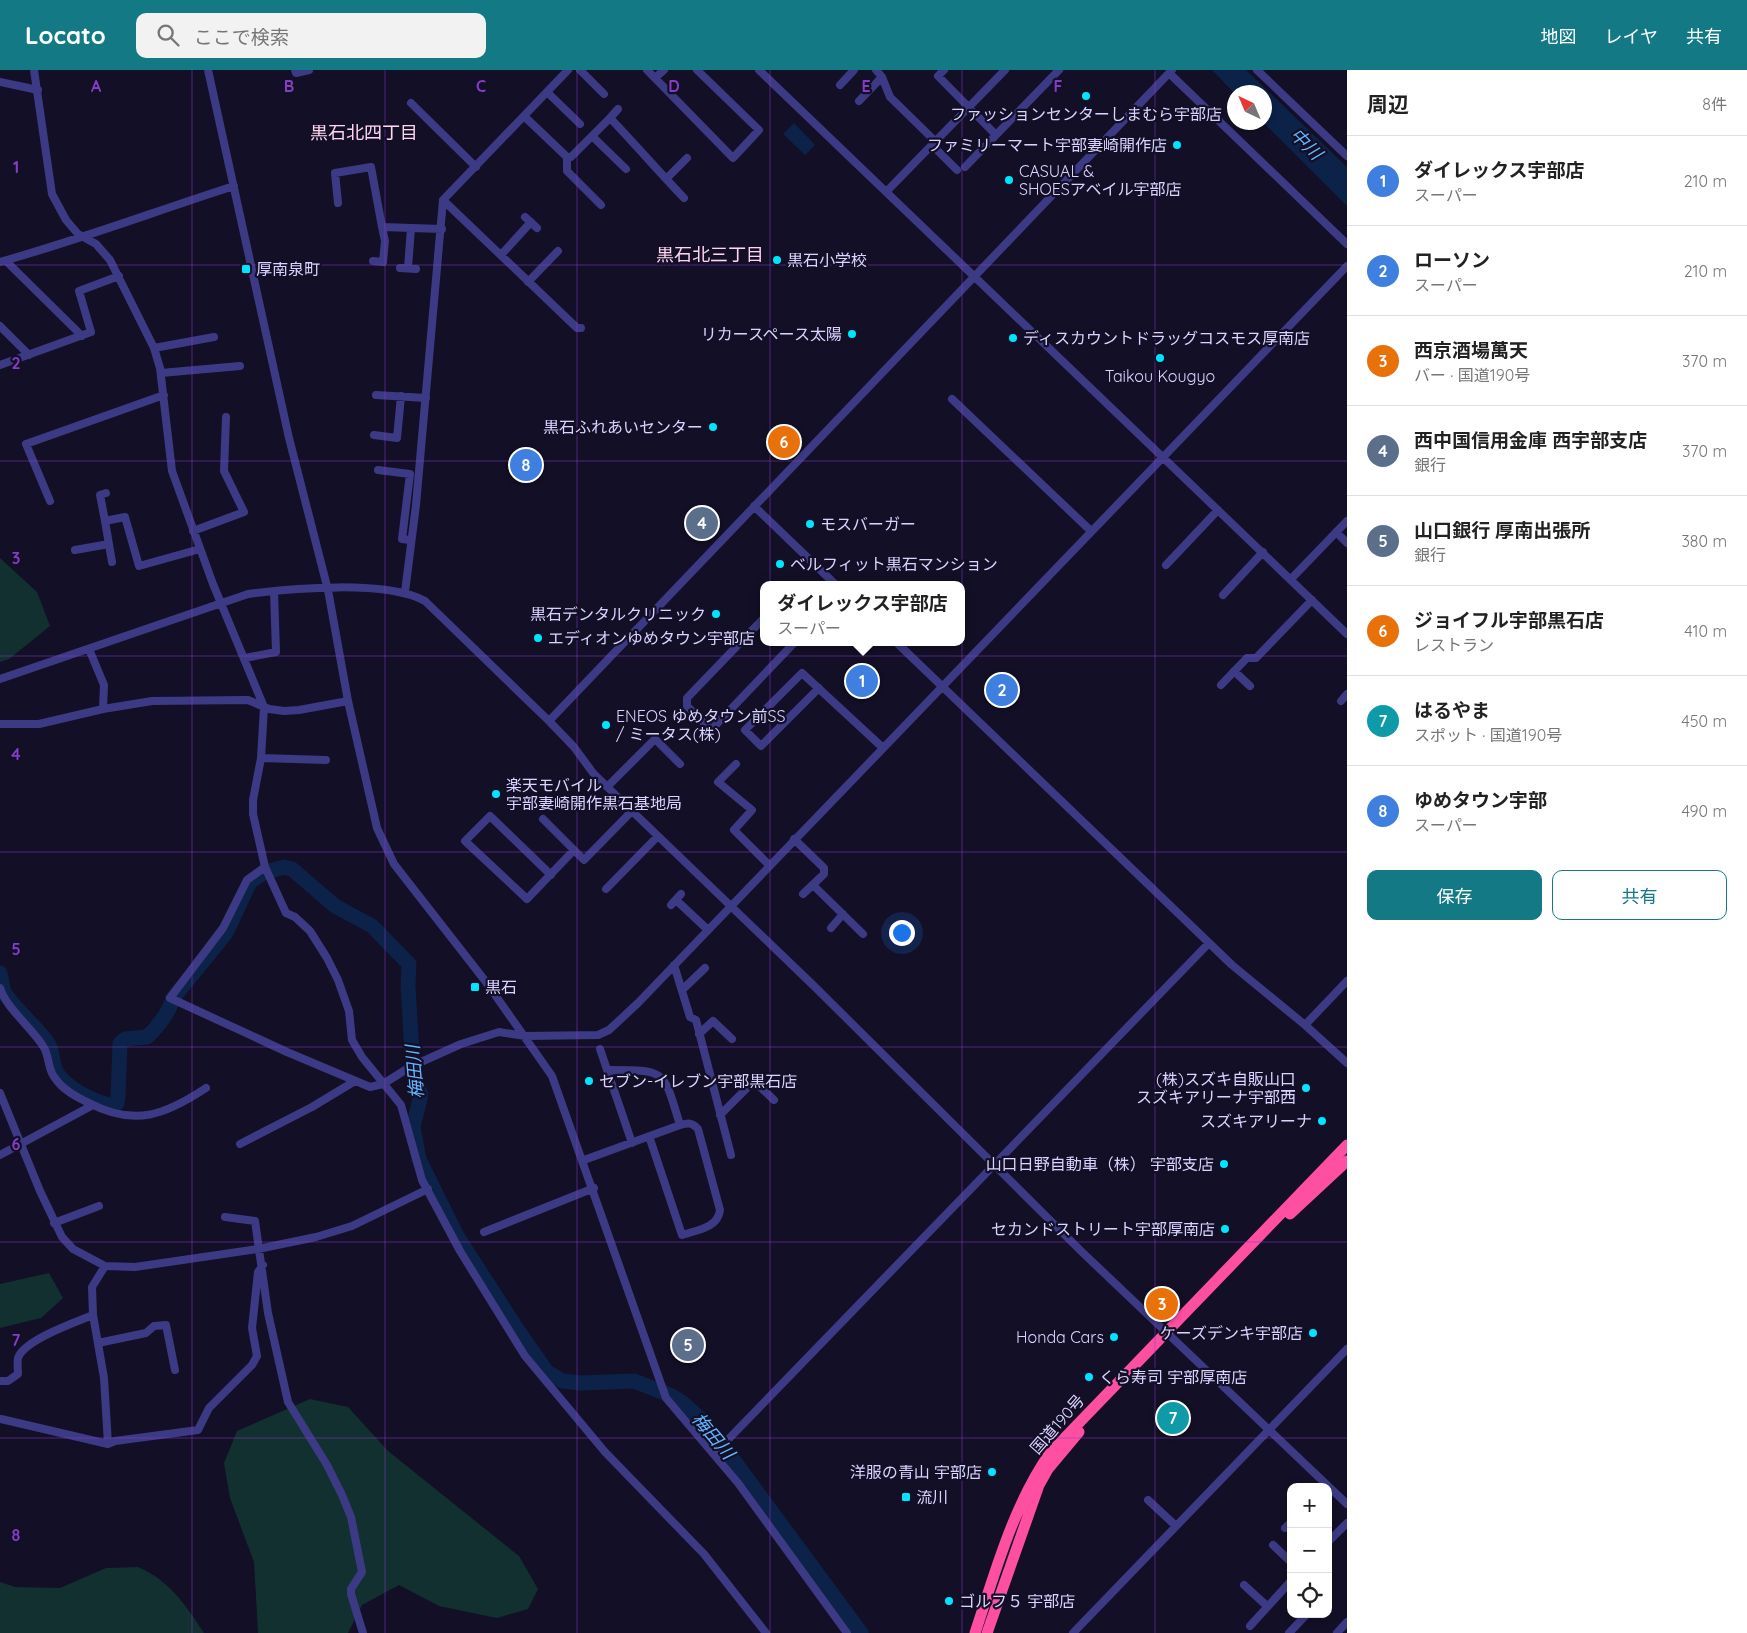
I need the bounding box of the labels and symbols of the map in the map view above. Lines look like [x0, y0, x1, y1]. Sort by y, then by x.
text: A [91, 76, 102, 96]
text: B [284, 76, 294, 96]
text: C [476, 76, 486, 96]
text: D [668, 76, 680, 96]
text: E [861, 76, 871, 96]
text: F [1054, 76, 1063, 96]
north arrow [1227, 85, 1272, 130]
marker: ファッションセンターしまむら宇部店 [1080, 90, 1092, 102]
place label: ファッションセンターしまむら宇部店 [950, 104, 1222, 124]
district label: 黒石北四丁目 [310, 121, 418, 144]
water label: 中川 [1285, 123, 1329, 166]
place label: ファミリーマート宇部妻崎開作店 [927, 135, 1167, 155]
marker: ファミリーマート宇部妻崎開作店 [1171, 139, 1183, 151]
text: 1 [13, 157, 19, 177]
place label: CASUAL & SHOESアベイル宇部店 [1019, 161, 1182, 199]
marker: CASUAL & SHOESアベイル宇部店 [1003, 174, 1015, 186]
district label: 黒石北三丁目 [656, 243, 764, 266]
place label: 黒石小学校 [787, 250, 867, 270]
marker: 黒石小学校 [771, 254, 783, 266]
place label: 厚南泉町 [256, 259, 320, 279]
marker: 厚南泉町 [240, 263, 252, 275]
place label: リカースペース太陽 [701, 324, 842, 344]
marker: リカースペース太陽 [846, 328, 858, 340]
place label: ディスカウントドラッグコスモス厚南店 [1023, 328, 1310, 348]
marker: ディスカウントドラッグコスモス厚南店 [1007, 332, 1019, 344]
marker: Taikou Kougyo [1154, 352, 1166, 364]
text: 2 [11, 353, 21, 373]
place label: Taikou Kougyo [1105, 366, 1215, 386]
place label: 黒石ふれあいセンター [543, 417, 703, 437]
marker: 黒石ふれあいセンター [707, 421, 719, 433]
pin: 6 [768, 423, 800, 461]
pin: 8 [510, 446, 542, 484]
pin: 4 [686, 504, 718, 542]
place label: モスバーガー [820, 514, 916, 534]
marker: モスバーガー [804, 518, 816, 530]
text: 3 [12, 548, 20, 568]
place label: ベルフィット黒石マンション [790, 554, 998, 574]
marker: ベルフィット黒石マンション [774, 558, 786, 570]
place label: 黒石デンタルクリニック [530, 604, 706, 624]
marker: 黒石デンタルクリニック [710, 608, 722, 620]
place label: エディオンゆめタウン宇部店 [548, 628, 755, 648]
marker: エディオンゆめタウン宇部店 [532, 632, 544, 644]
pin: 1 [846, 662, 878, 700]
pin: 2 [986, 671, 1018, 709]
place label: ENEOS ゆめタウン前SS / ミータス(株) [616, 706, 785, 744]
marker: ENEOS ゆめタウン前SS / ミータス(株) [600, 719, 612, 731]
text: 4 [11, 744, 21, 764]
place label: 楽天モバイル 宇部妻崎開作黒石基地局 [506, 775, 682, 813]
marker: 楽天モバイル 宇部妻崎開作黒石基地局 [490, 788, 502, 800]
your location [889, 920, 915, 946]
text: 5 [11, 939, 21, 959]
place label: 黒石 [485, 977, 517, 997]
marker: 黒石 [469, 981, 481, 993]
water label: 梅田川 [401, 1042, 428, 1100]
place label: (株)スズキ自販山口 スズキアリーナ宇部西 [1136, 1069, 1296, 1107]
place label: セブン-イレブン宇部黒石店 [599, 1071, 797, 1091]
marker: セブン-イレブン宇部黒石店 [583, 1075, 595, 1087]
marker: (株)スズキ自販山口 スズキアリーナ宇部西 [1300, 1082, 1312, 1094]
place label: スズキアリーナ [1200, 1111, 1312, 1131]
marker: スズキアリーナ [1316, 1115, 1328, 1127]
text: 6 [12, 1134, 21, 1154]
place label: 山口日野自動車（株） 宇部支店 [986, 1154, 1214, 1174]
marker: 山口日野自動車（株） 宇部支店 [1218, 1158, 1230, 1170]
place label: セカンドストリート宇部厚南店 [991, 1219, 1215, 1239]
marker: セカンドストリート宇部厚南店 [1219, 1223, 1231, 1235]
pin: 3 [1146, 1285, 1178, 1323]
place label: ケーズデンキ宇部店 [1160, 1323, 1303, 1343]
pin: 5 [672, 1326, 704, 1364]
place label: Honda Cars [1016, 1327, 1104, 1347]
marker: ケーズデンキ宇部店 [1307, 1327, 1319, 1339]
text: 7 [12, 1330, 21, 1350]
marker: Honda Cars [1108, 1331, 1120, 1343]
place label: くら寿司 宇部厚南店 [1099, 1367, 1247, 1387]
marker: くら寿司 宇部厚南店 [1083, 1371, 1095, 1383]
street label: 国道190号 [1026, 1390, 1088, 1458]
pin: 7 [1157, 1399, 1189, 1437]
water label: 梅田川 [687, 1408, 741, 1465]
place label: 洋服の青山 宇部店 [850, 1462, 982, 1482]
marker: 洋服の青山 宇部店 [986, 1466, 998, 1478]
place label: 流川 [916, 1487, 948, 1507]
marker: 流川 [900, 1491, 912, 1503]
text: 8 [12, 1525, 21, 1545]
place label: ゴルフ５ 宇部店 [959, 1591, 1075, 1611]
marker: ゴルフ５ 宇部店 [943, 1595, 955, 1607]

